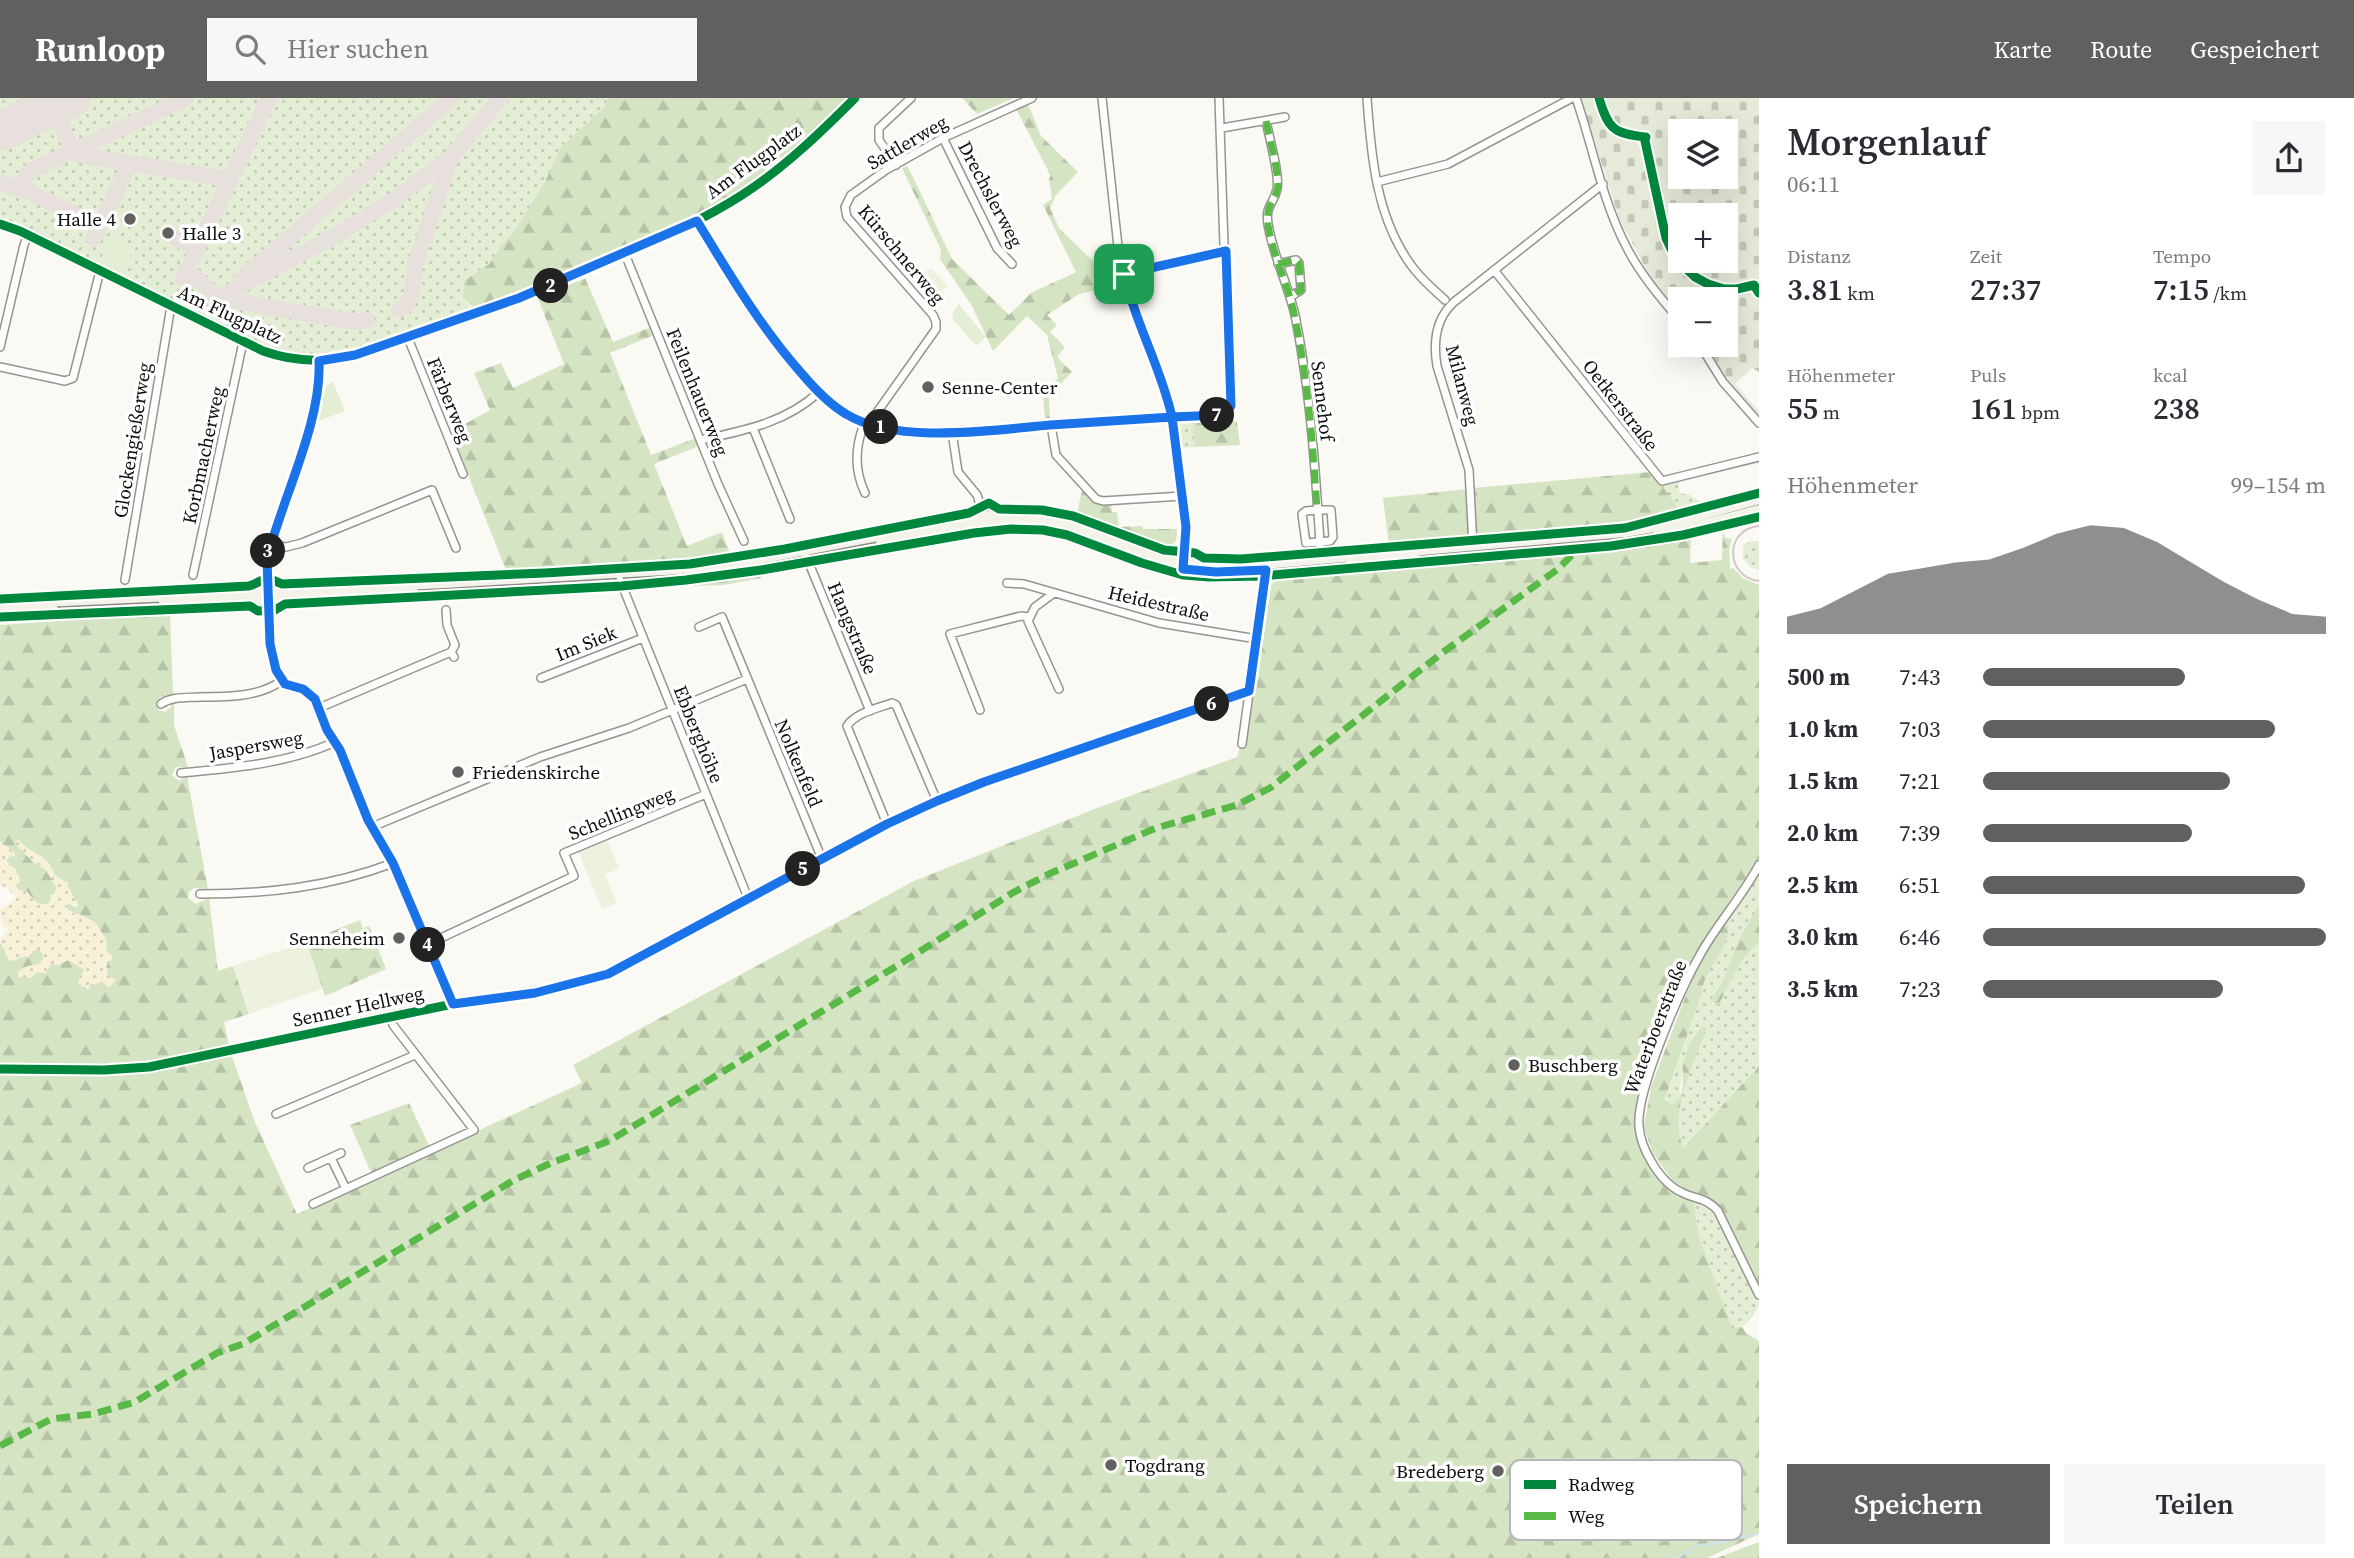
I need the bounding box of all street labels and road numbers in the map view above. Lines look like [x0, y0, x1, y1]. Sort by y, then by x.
street label: Sattlerweg [862, 108, 952, 176]
street label: Am Flugplatz [700, 117, 806, 205]
street label: Drechslerweg [952, 136, 1030, 252]
street label: Kürschnerweg [852, 199, 952, 310]
street label: Am Flugplatz [174, 278, 287, 350]
street label: Feilenhauerweg [660, 324, 736, 460]
street label: Milanweg [1440, 342, 1486, 428]
street label: Färberweg [421, 353, 479, 447]
street label: Oetkerstraße [1577, 354, 1665, 456]
street label: Sennehof [1305, 359, 1341, 445]
street label: Glockengießerweg [107, 360, 157, 520]
street label: Korbmacherweg [176, 383, 230, 526]
street label: Hangstraße [822, 578, 884, 678]
street label: Heidestraße [1106, 579, 1212, 627]
street label: Im Siek [552, 619, 621, 667]
street label: Ebberghöhe [668, 681, 730, 787]
street label: Nolkenfeld [769, 715, 829, 811]
street label: Jaspersweg [206, 724, 305, 766]
street label: Schellingweg [564, 780, 678, 846]
street label: Waterboerstraße [1617, 956, 1693, 1098]
street label: Senner Hellweg [290, 979, 426, 1033]

